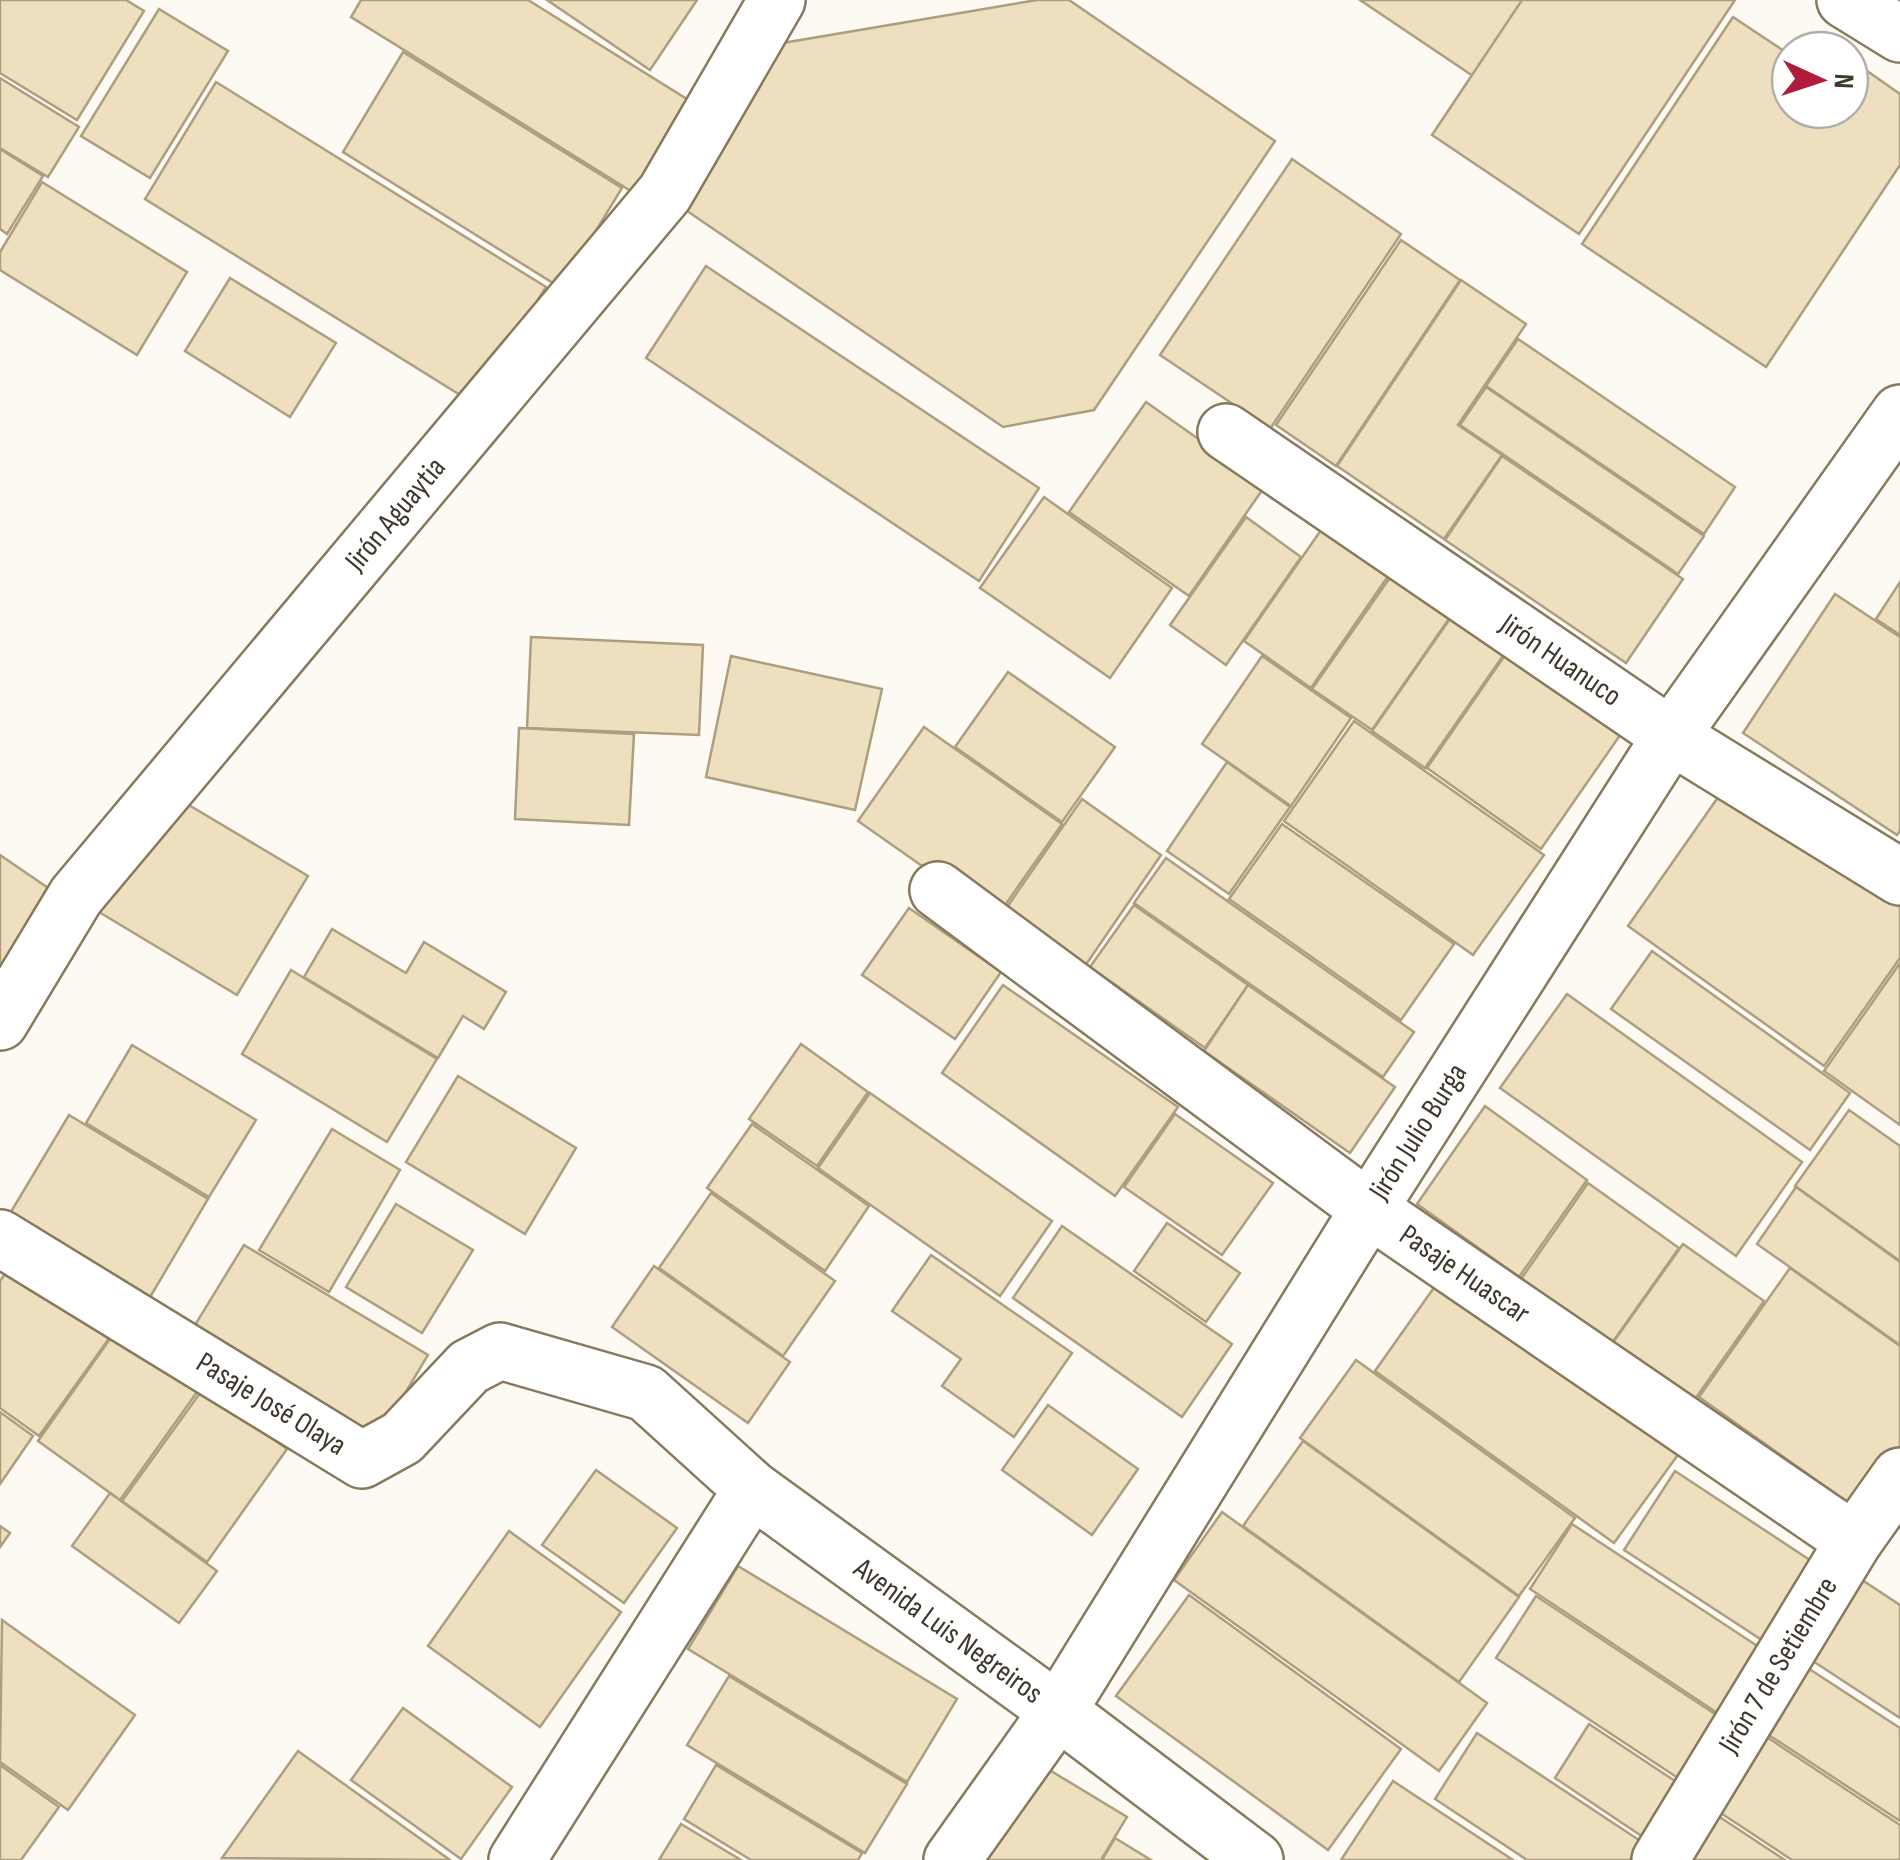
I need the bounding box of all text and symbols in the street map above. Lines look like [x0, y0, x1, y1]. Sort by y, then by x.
north arrow [1770, 30, 1870, 130]
text: N [1827, 73, 1860, 90]
street label: Jirón Aguaytia [337, 450, 454, 579]
street label: Jirón Huanuco [1492, 606, 1628, 715]
street label: Jirón Julio Burga [1361, 1057, 1475, 1207]
street label: Pasaje Huascar [1392, 1217, 1537, 1332]
street label: Pasaje José Olaya [190, 1345, 353, 1464]
street label: Avenida Luis Negreiros [846, 1550, 1050, 1712]
street label: Jirón 7 de Setiembre [1711, 1571, 1846, 1761]

